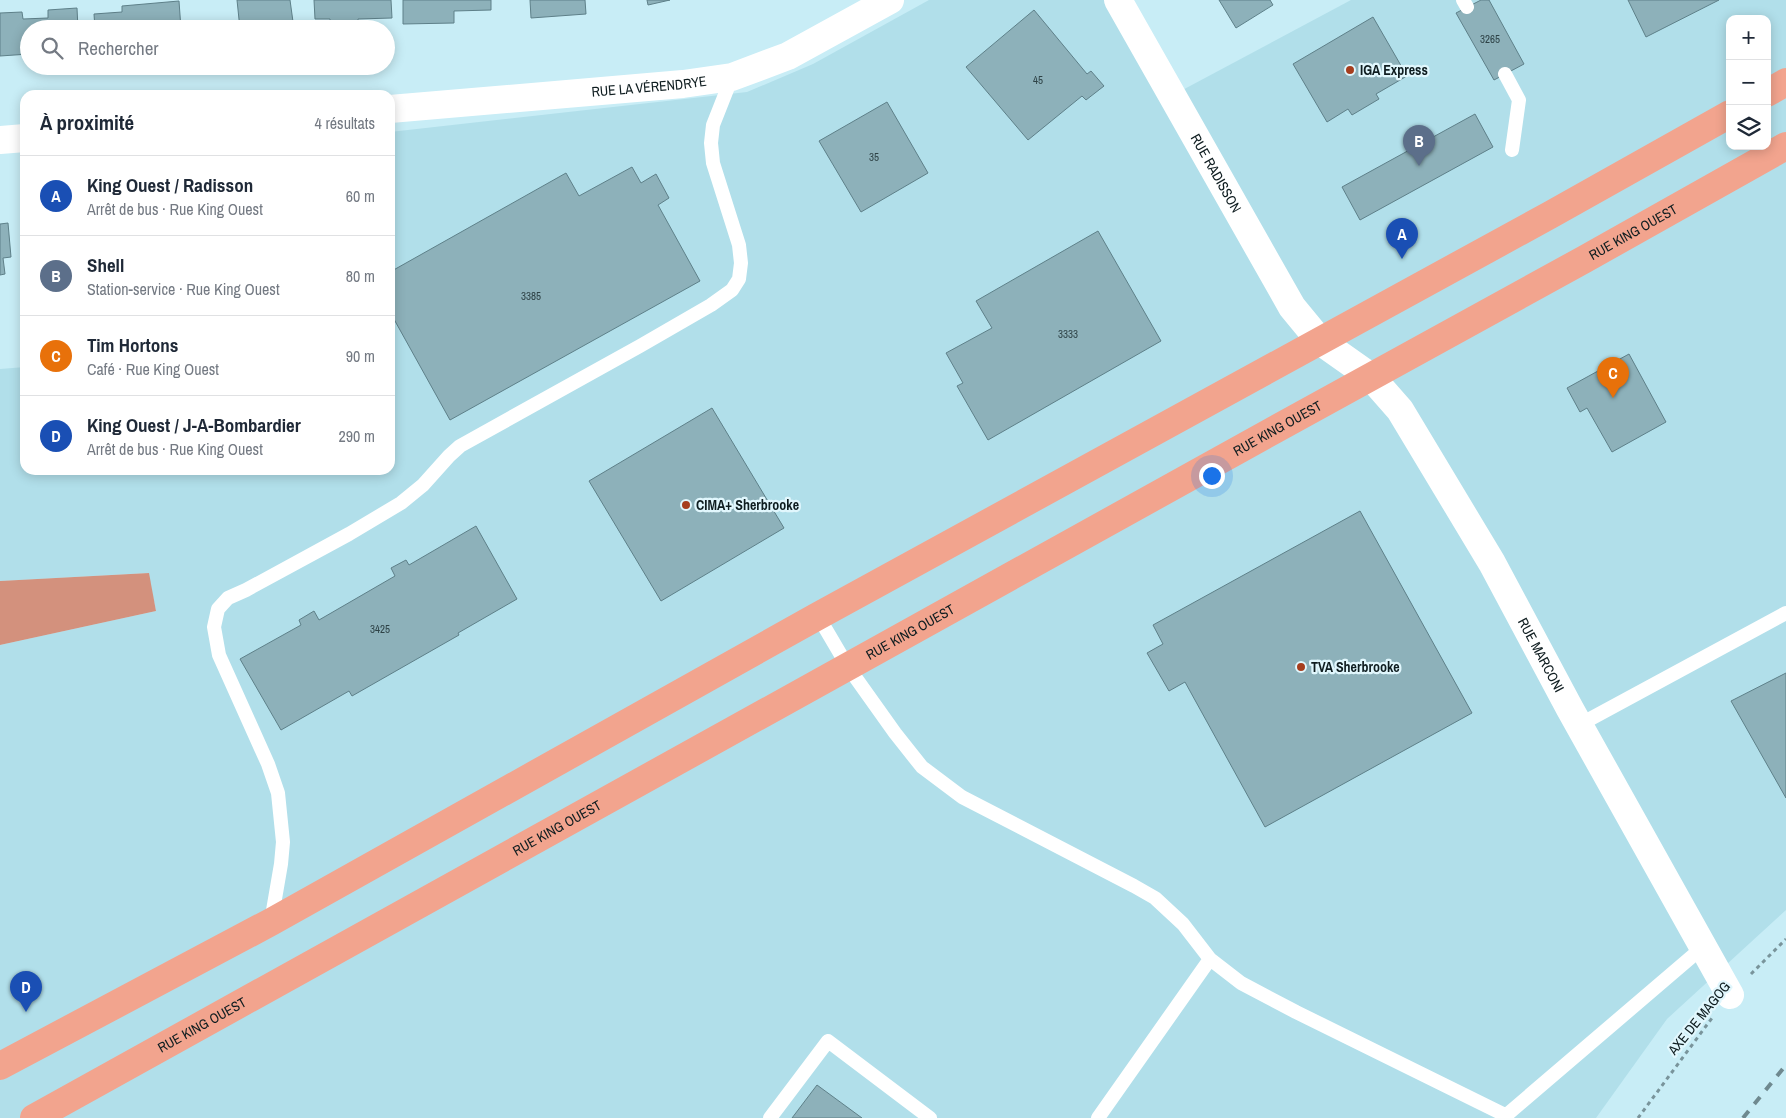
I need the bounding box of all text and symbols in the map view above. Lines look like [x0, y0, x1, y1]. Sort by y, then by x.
map controls [1726, 15, 1771, 150]
button: + [1726, 15, 1771, 60]
search box [20, 20, 395, 75]
house number: 3265 [1480, 32, 1500, 46]
icon: search [38, 34, 66, 62]
text: Rechercher [78, 35, 159, 61]
button: − [1726, 60, 1771, 105]
place label: IGA Express [1360, 61, 1428, 79]
marker: IGA Express [1344, 64, 1356, 76]
street label: RUE LA VÉRENDRYE [591, 72, 708, 101]
house number: 45 [1033, 73, 1043, 87]
button: layers [1726, 105, 1771, 150]
text: À proximité [40, 108, 134, 137]
text: 4 résultats [314, 112, 375, 134]
pin: B [1403, 125, 1435, 166]
street label: RUE RADISSON [1187, 131, 1246, 216]
house number: 35 [869, 150, 879, 164]
text: King Ouest / Radisson [87, 172, 253, 198]
text: A [51, 185, 61, 207]
text: 60 m [346, 185, 375, 207]
text: Arrêt de bus · Rue King Ouest [87, 198, 263, 220]
street label: RUE KING OUEST [1586, 200, 1680, 264]
pin: A [1386, 218, 1418, 259]
text: Shell [87, 252, 124, 278]
text: B [51, 265, 61, 287]
text: 80 m [346, 265, 375, 287]
text: Station-service · Rue King Ouest [87, 278, 280, 300]
house number: 3385 [521, 289, 541, 303]
house number: 3333 [1058, 327, 1078, 341]
text: Tim Hortons [87, 332, 179, 358]
text: C [51, 345, 61, 367]
text: 90 m [346, 345, 375, 367]
pin: C [1597, 357, 1629, 398]
text: Café · Rue King Ouest [87, 358, 219, 380]
street label: RUE KING OUEST [1230, 397, 1325, 460]
text: King Ouest / J-A-Bombardier [87, 412, 301, 438]
text: D [51, 425, 61, 447]
text: 290 m [339, 425, 375, 447]
text: Arrêt de bus · Rue King Ouest [87, 438, 263, 460]
your location [1199, 463, 1225, 489]
place label: CIMA+ Sherbrooke [696, 496, 799, 514]
marker: CIMA+ Sherbrooke [680, 499, 692, 511]
street label: RUE KING OUEST [863, 600, 958, 664]
street label: RUE MARCONI [1514, 615, 1568, 695]
house number: 3425 [370, 622, 390, 636]
place label: TVA Sherbrooke [1311, 658, 1400, 676]
marker: TVA Sherbrooke [1295, 661, 1307, 673]
street label: RUE KING OUEST [510, 796, 604, 860]
pin: D [10, 971, 42, 1012]
street label: AXE DE MAGOG [1663, 978, 1734, 1059]
street label: RUE KING OUEST [155, 993, 249, 1057]

